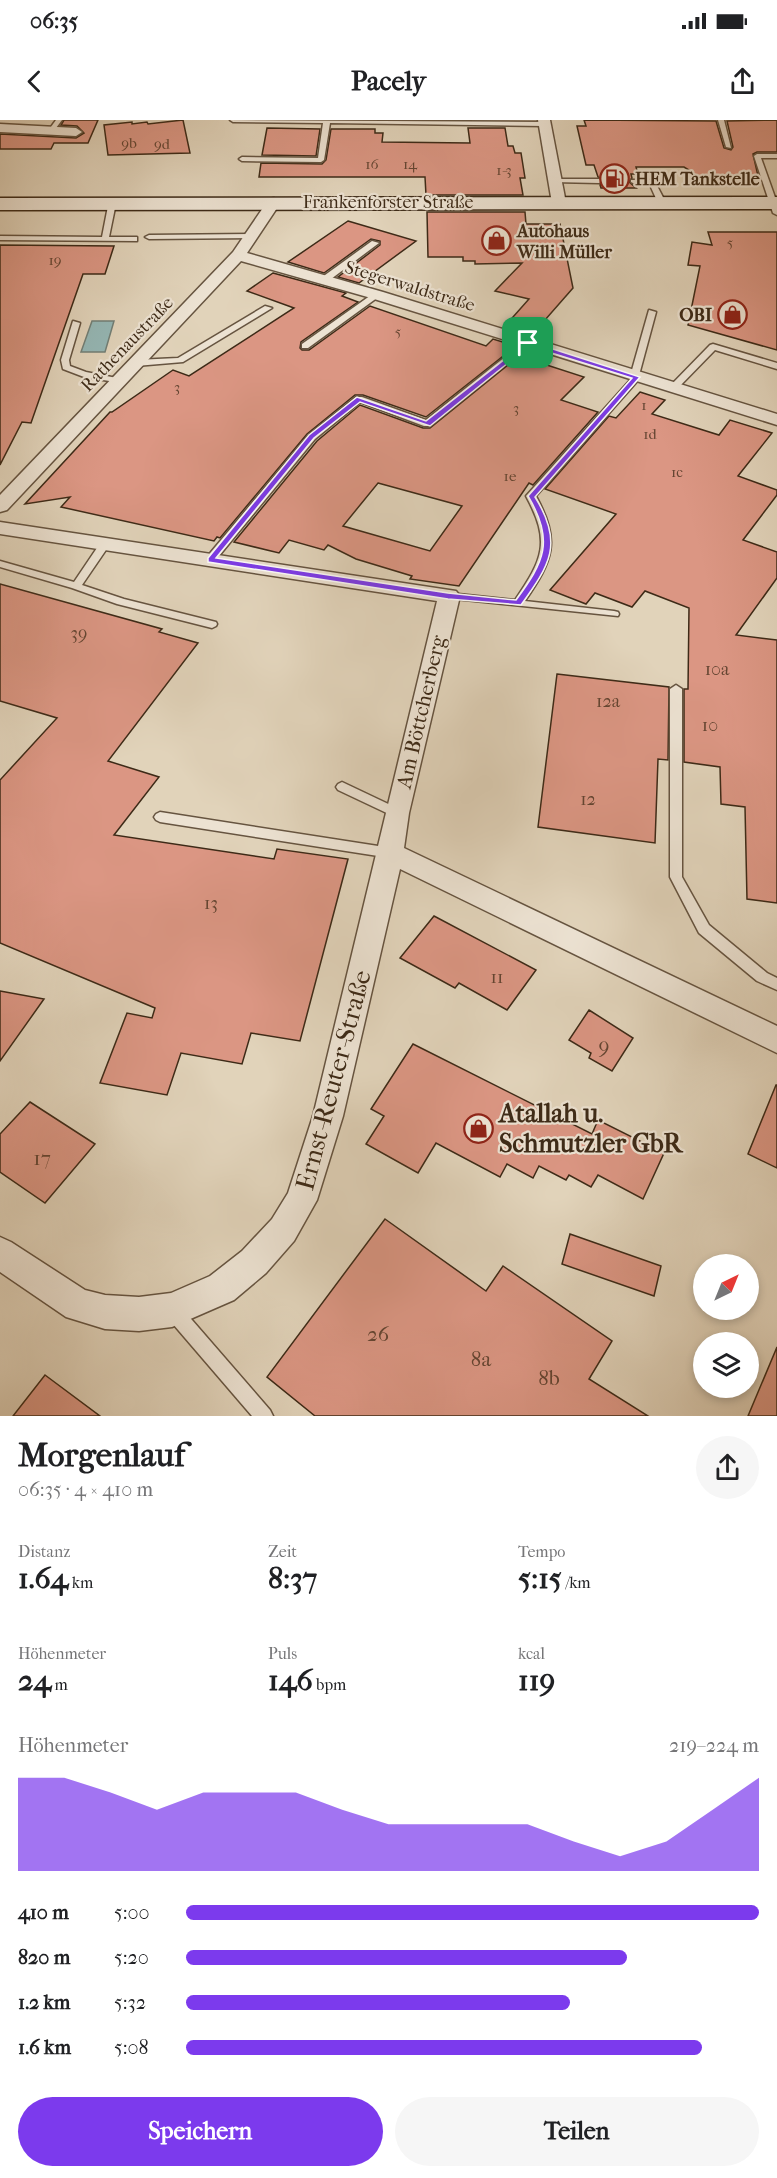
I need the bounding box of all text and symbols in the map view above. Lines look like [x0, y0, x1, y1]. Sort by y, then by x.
text: 06:35 [30, 8, 78, 34]
icon: back [18, 65, 51, 98]
text: Pacely [351, 65, 426, 97]
icon: share [726, 65, 759, 98]
house number: 9b [121, 134, 137, 152]
house number: 9d [154, 135, 171, 153]
house number: 16 [365, 155, 380, 173]
house number: 14 [403, 155, 418, 173]
house number: 1-3 [496, 161, 512, 179]
fuel station icon: HEM Tankstelle [598, 163, 630, 195]
place label: HEM Tankstelle [635, 169, 760, 190]
street label: Frankenforster Straße [303, 192, 473, 213]
place label: Autohaus Willi Müller [516, 221, 612, 263]
shop icon: Autohaus Willi Müller [480, 225, 512, 257]
house number: 5 [727, 233, 733, 251]
house number: 19 [48, 251, 62, 269]
street label: Stegerwaldstraße [342, 257, 478, 316]
street label: Rathenaustraße [77, 292, 178, 396]
shop icon: OBI [717, 299, 749, 331]
place label: OBI [679, 305, 712, 326]
pin [502, 317, 553, 368]
house number: 5 [395, 322, 401, 340]
icon: arrive [511, 326, 544, 359]
house number: 3 [174, 378, 180, 396]
house number: 1 [641, 396, 647, 414]
house number: 3 [513, 399, 519, 417]
house number: 1d [643, 425, 658, 443]
house number: 1c [671, 463, 683, 481]
house number: 1e [504, 467, 517, 485]
house number: 39 [71, 623, 87, 644]
street label: Am Böttcherberg [391, 632, 450, 792]
house number: 10a [705, 659, 730, 680]
house number: 12a [596, 691, 621, 712]
house number: 10 [702, 715, 718, 736]
house number: 12 [580, 789, 596, 810]
house number: 13 [204, 893, 218, 914]
street label: Ernst-Reuter-Straße [289, 967, 378, 1193]
house number: 11 [491, 967, 503, 988]
house number: 9 [598, 1034, 610, 1058]
place label: Atallah u. Schmutzler GbR [497, 1098, 684, 1159]
shop icon: Atallah u. Schmutzler GbR [462, 1112, 494, 1144]
house number: 17 [33, 1146, 51, 1170]
north arrow [693, 1254, 759, 1320]
map controls [693, 1254, 759, 1398]
house number: 26 [367, 1322, 390, 1346]
button: layers [693, 1332, 759, 1398]
house number: 8a [471, 1347, 491, 1371]
house number: 8b [538, 1366, 560, 1390]
text: Morgenlauf [18, 1436, 185, 1475]
button: share [696, 1436, 759, 1499]
text: 06:35 · 4 × 410 m [18, 1478, 153, 1501]
text: Distanz [18, 1542, 70, 1561]
text: Zeit [268, 1542, 297, 1561]
text: Tempo [518, 1542, 565, 1561]
text: 1.64 [18, 1561, 68, 1596]
text: 8:37 [268, 1561, 317, 1596]
text: 5:15 [518, 1561, 562, 1596]
text: km [68, 1573, 93, 1592]
text: /km [562, 1573, 591, 1592]
text: Höhenmeter [18, 1644, 106, 1663]
text: Puls [268, 1644, 297, 1663]
text: kcal [518, 1644, 545, 1663]
text: 24 [18, 1663, 51, 1698]
text: 146 [268, 1663, 313, 1698]
text: 119 [518, 1663, 555, 1698]
text: m [51, 1675, 68, 1694]
text: bpm [313, 1675, 346, 1694]
text: Höhenmeter [18, 1734, 128, 1757]
text: 219–224 m [669, 1734, 759, 1757]
text: 410 m [18, 1901, 69, 1924]
text: 5:00 [114, 1901, 150, 1924]
text: 820 m [18, 1946, 70, 1969]
text: 5:20 [114, 1946, 149, 1969]
text: 1.2 km [18, 1991, 71, 2014]
text: 5:32 [114, 1991, 146, 2014]
text: 1.6 km [18, 2036, 71, 2059]
text: 5:08 [114, 2036, 149, 2059]
button: Speichern [18, 2097, 383, 2166]
button: Teilen [395, 2097, 759, 2166]

